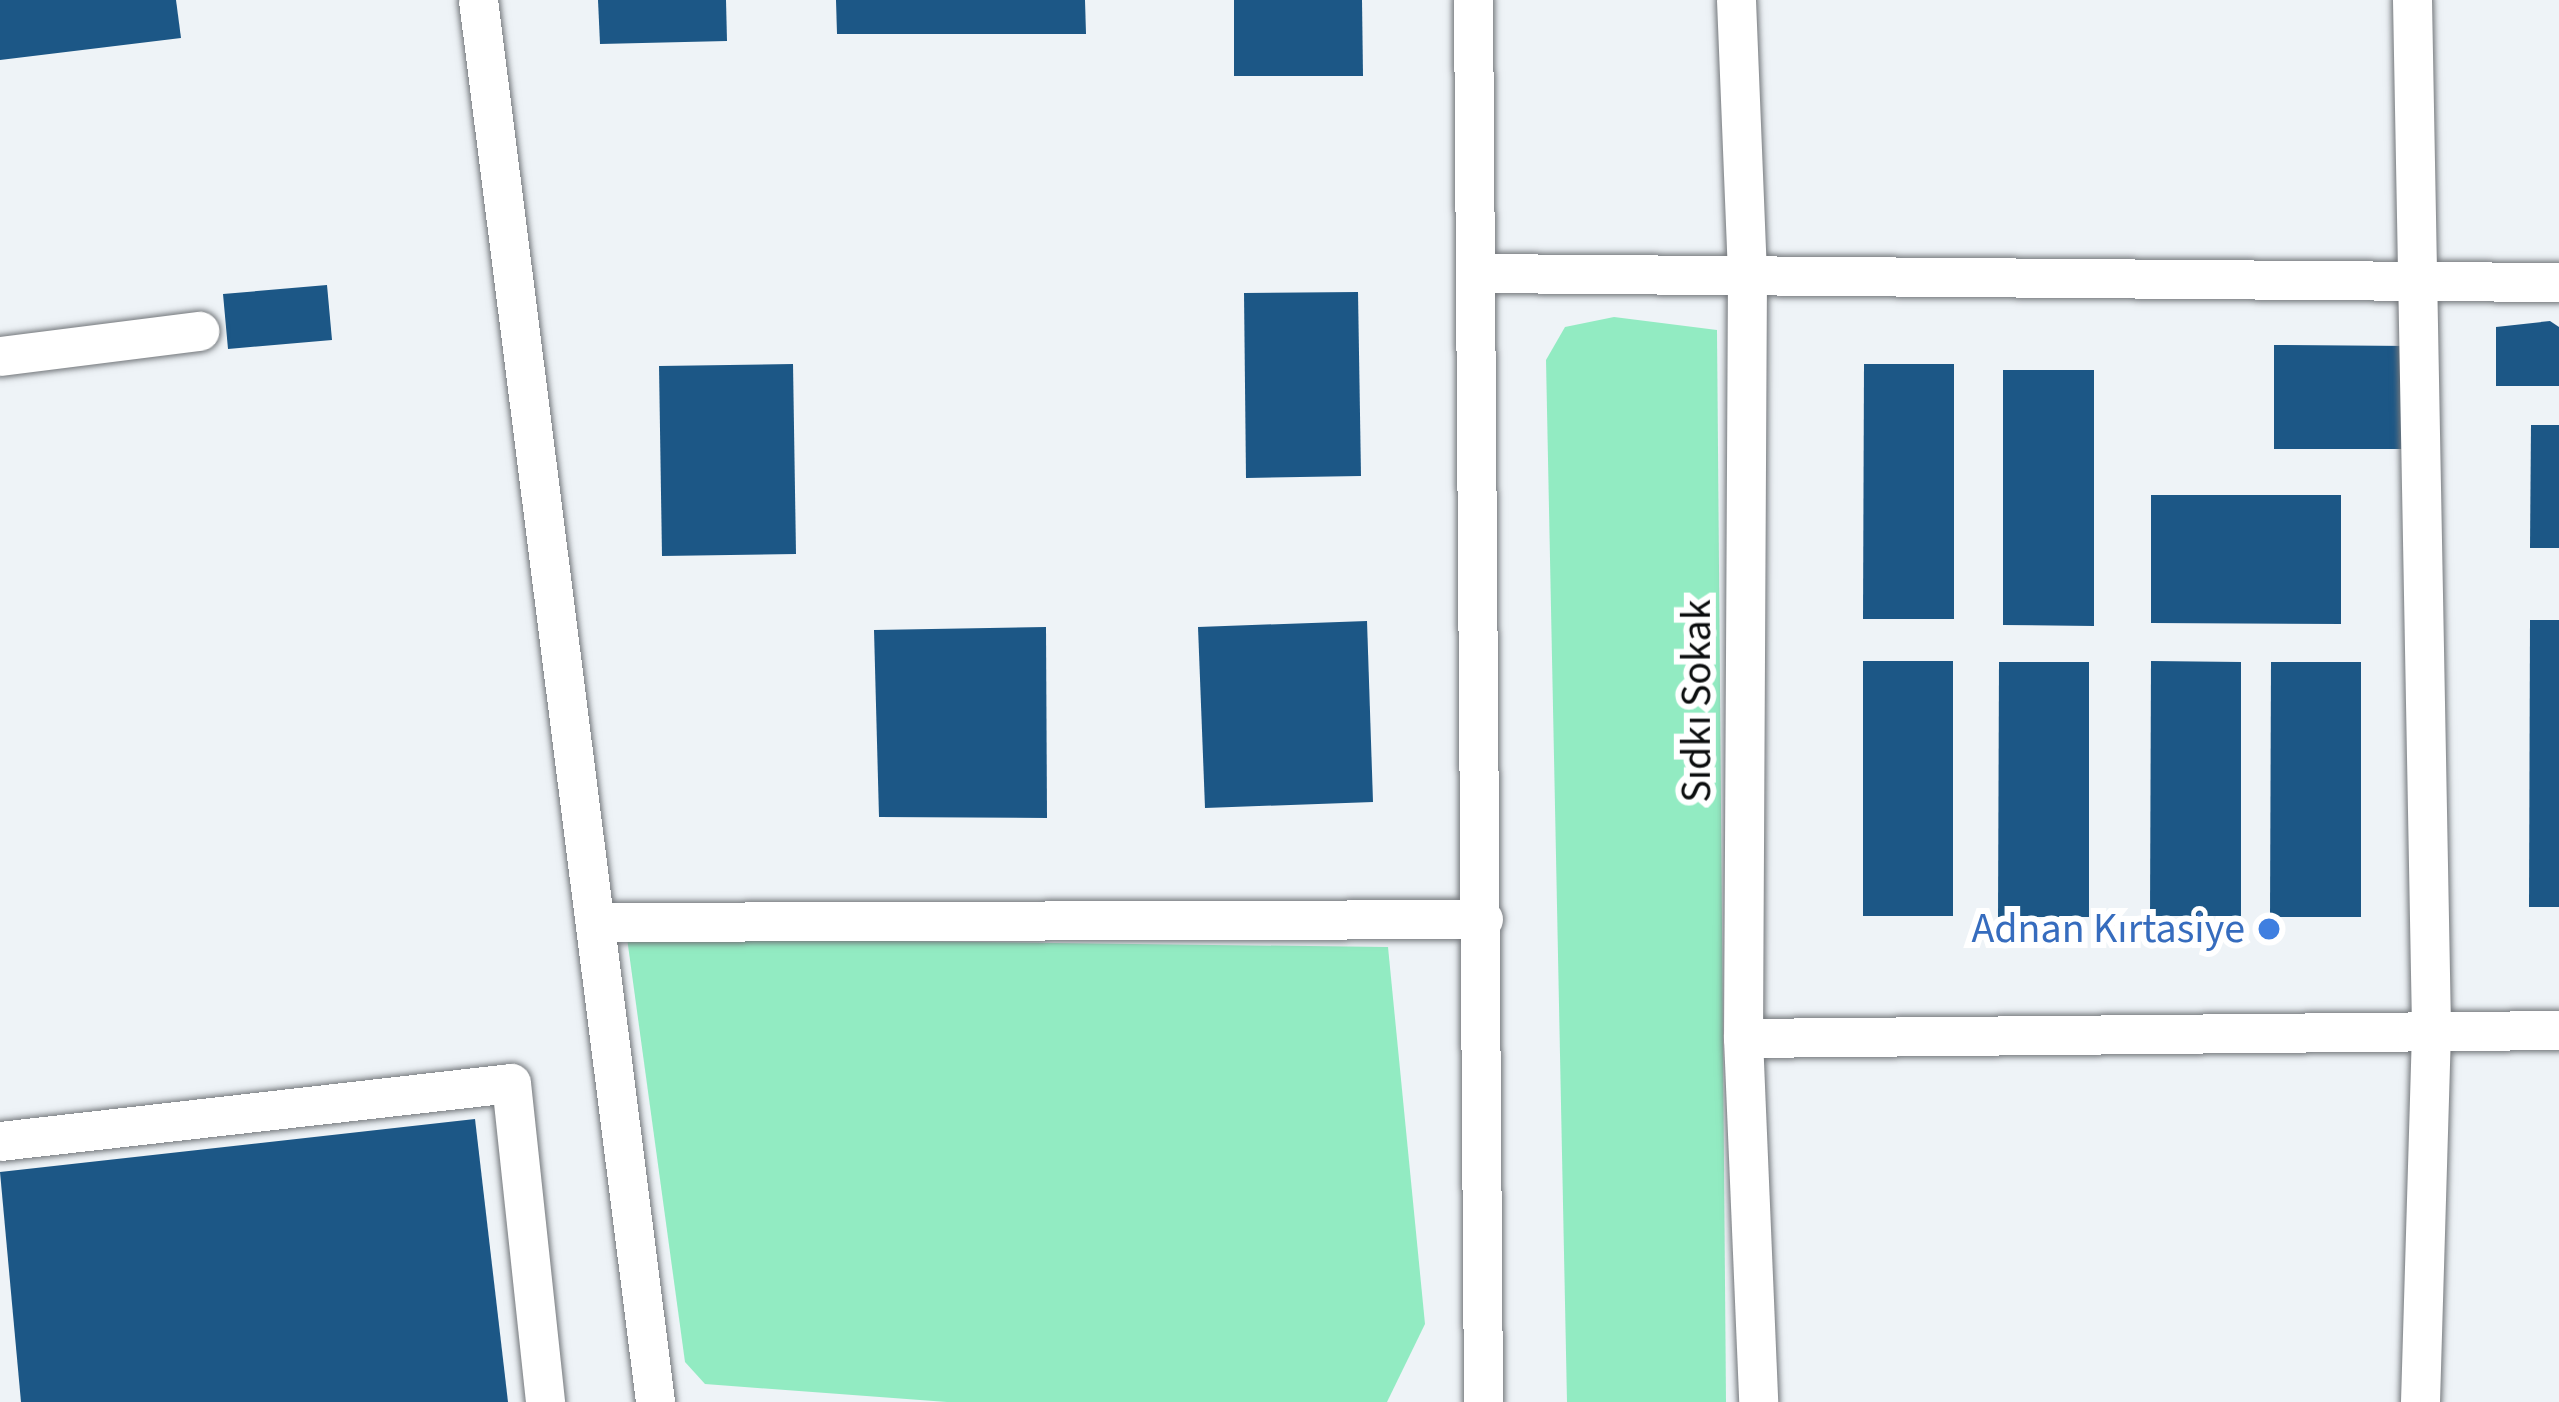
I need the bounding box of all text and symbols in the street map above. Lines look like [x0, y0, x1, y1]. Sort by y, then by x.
street label: Sıdkı Sokak [1672, 599, 1722, 803]
place label: Adnan Kırtasiye [1971, 904, 2245, 954]
marker: Adnan Kırtasiye [2256, 916, 2282, 942]

